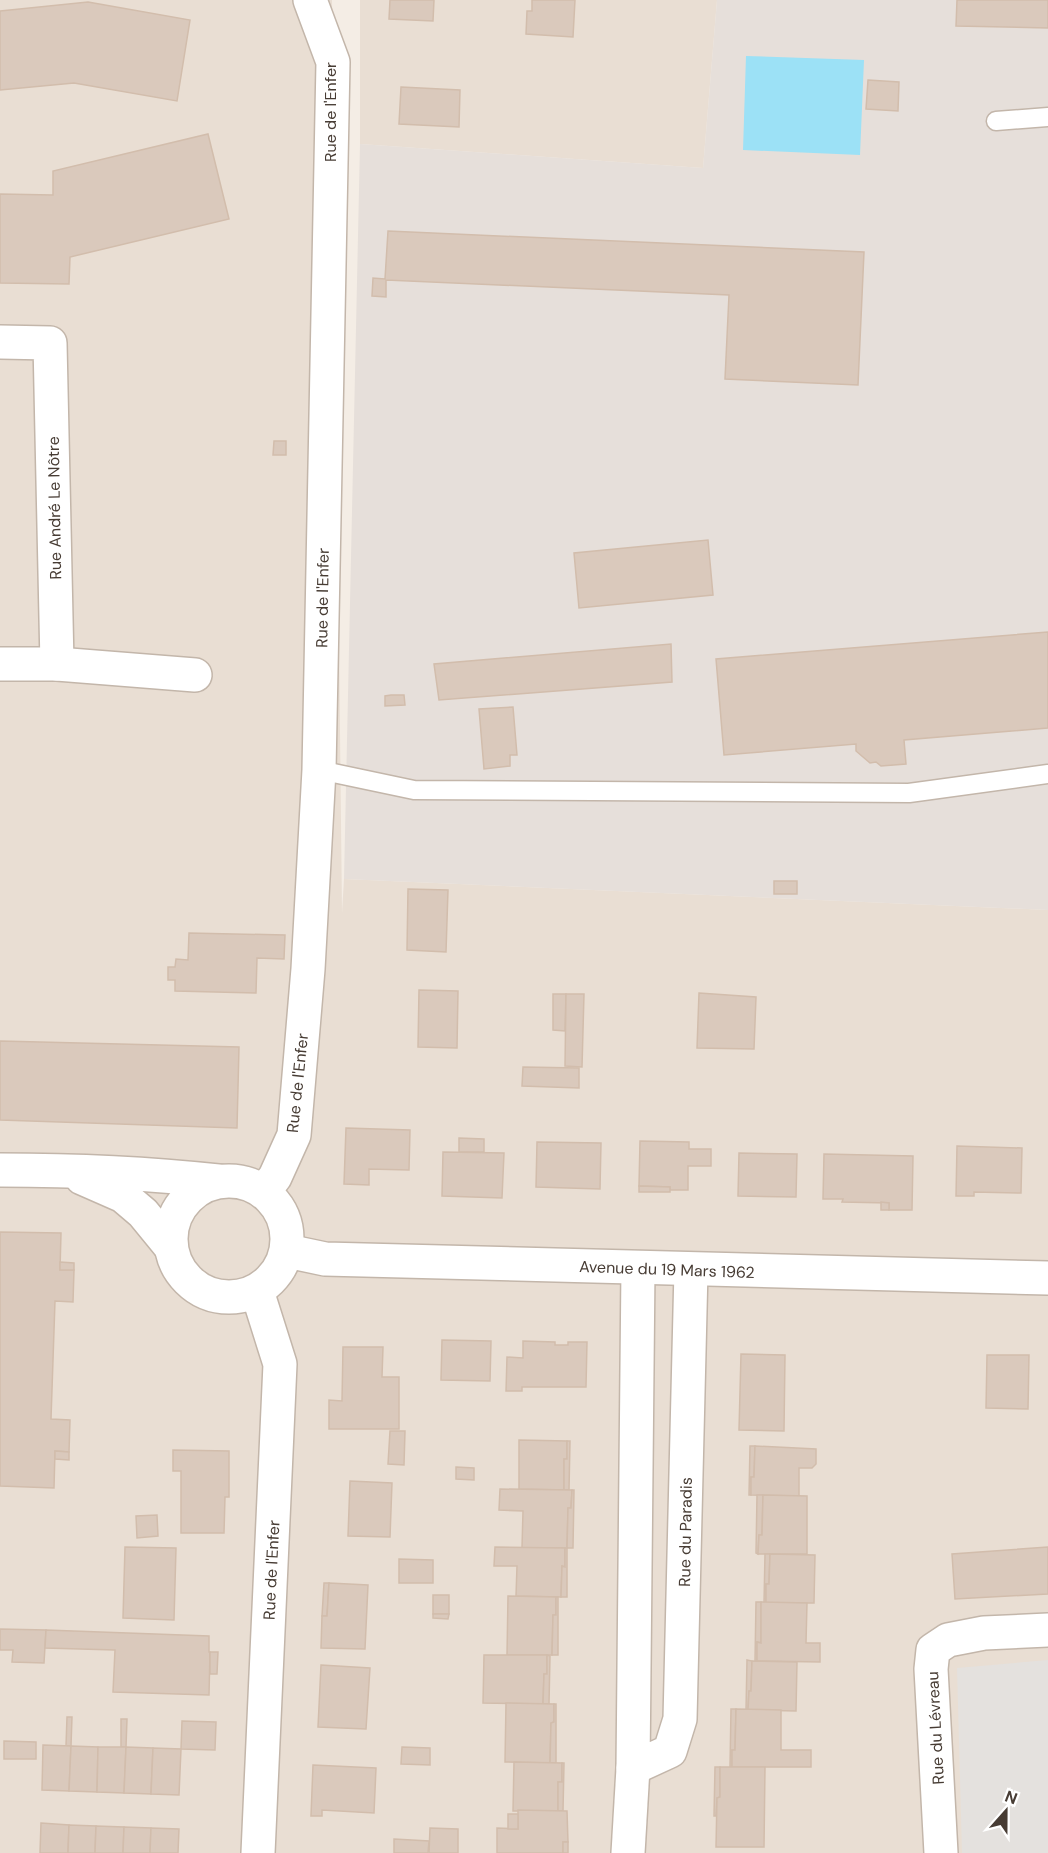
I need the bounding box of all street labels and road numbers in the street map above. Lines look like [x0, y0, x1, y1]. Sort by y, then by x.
street label: Rue de l'Enfer [320, 62, 341, 162]
street label: Rue André Le Nôtre [43, 436, 66, 580]
street label: Rue de l'Enfer [311, 548, 334, 648]
street label: Rue de l'Enfer [282, 1032, 313, 1134]
street label: Avenue du 19 Mars 1962 [579, 1256, 755, 1283]
street label: Rue du Paradis [674, 1477, 697, 1587]
street label: Rue de l'Enfer [258, 1520, 285, 1620]
street label: Rue du Lévreau [922, 1671, 949, 1785]

